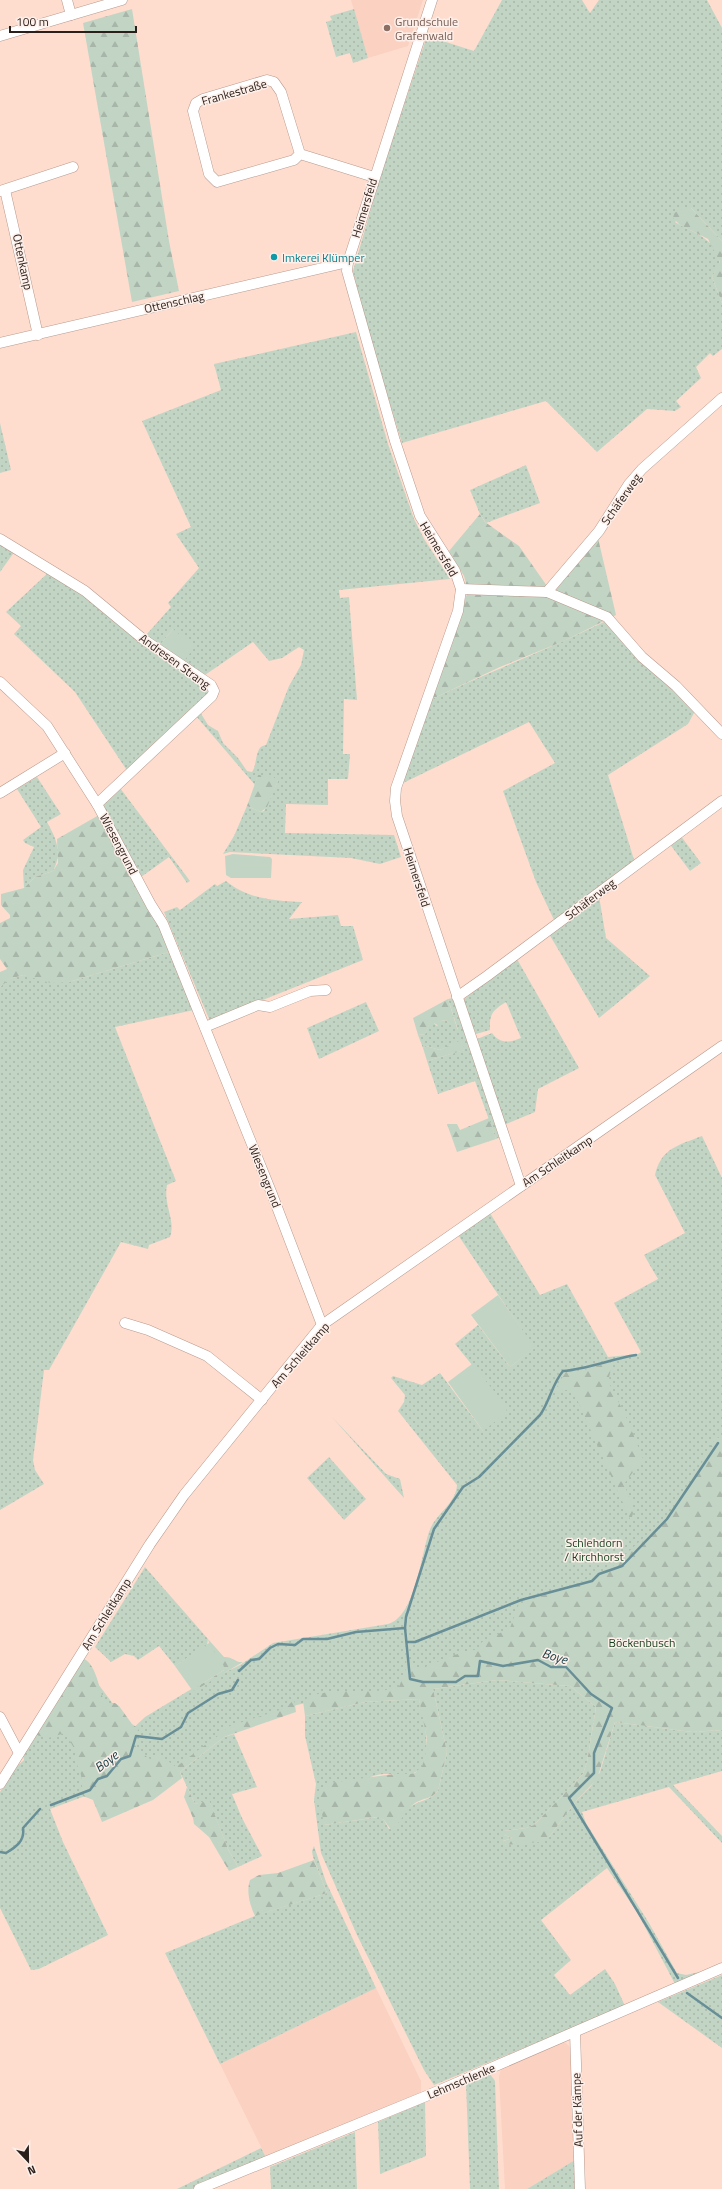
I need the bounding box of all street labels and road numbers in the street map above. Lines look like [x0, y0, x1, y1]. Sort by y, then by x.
street label: Frankestraße [199, 74, 269, 110]
street label: Heimersfeld [346, 176, 382, 240]
street label: Ottenkamp [8, 232, 38, 292]
street label: Ottenschlag [142, 286, 206, 318]
street label: Schäferweg [596, 469, 646, 529]
street label: Heimersfeld [415, 518, 463, 580]
street label: Andresen Strang [135, 629, 215, 693]
street label: Wiesengrund [95, 810, 143, 878]
street label: Heimersfeld [398, 845, 436, 909]
street label: Schäferweg [560, 873, 620, 925]
street label: Am Schleitkamp [518, 1130, 596, 1192]
street label: Wiesengrund [244, 1141, 286, 1211]
street label: Am Schleitkamp [266, 1318, 334, 1392]
street label: Am Schleitkamp [76, 1574, 136, 1654]
street label: Lehmschlenke [424, 2058, 498, 2104]
street label: Auf der Kämpe [566, 2072, 588, 2148]

